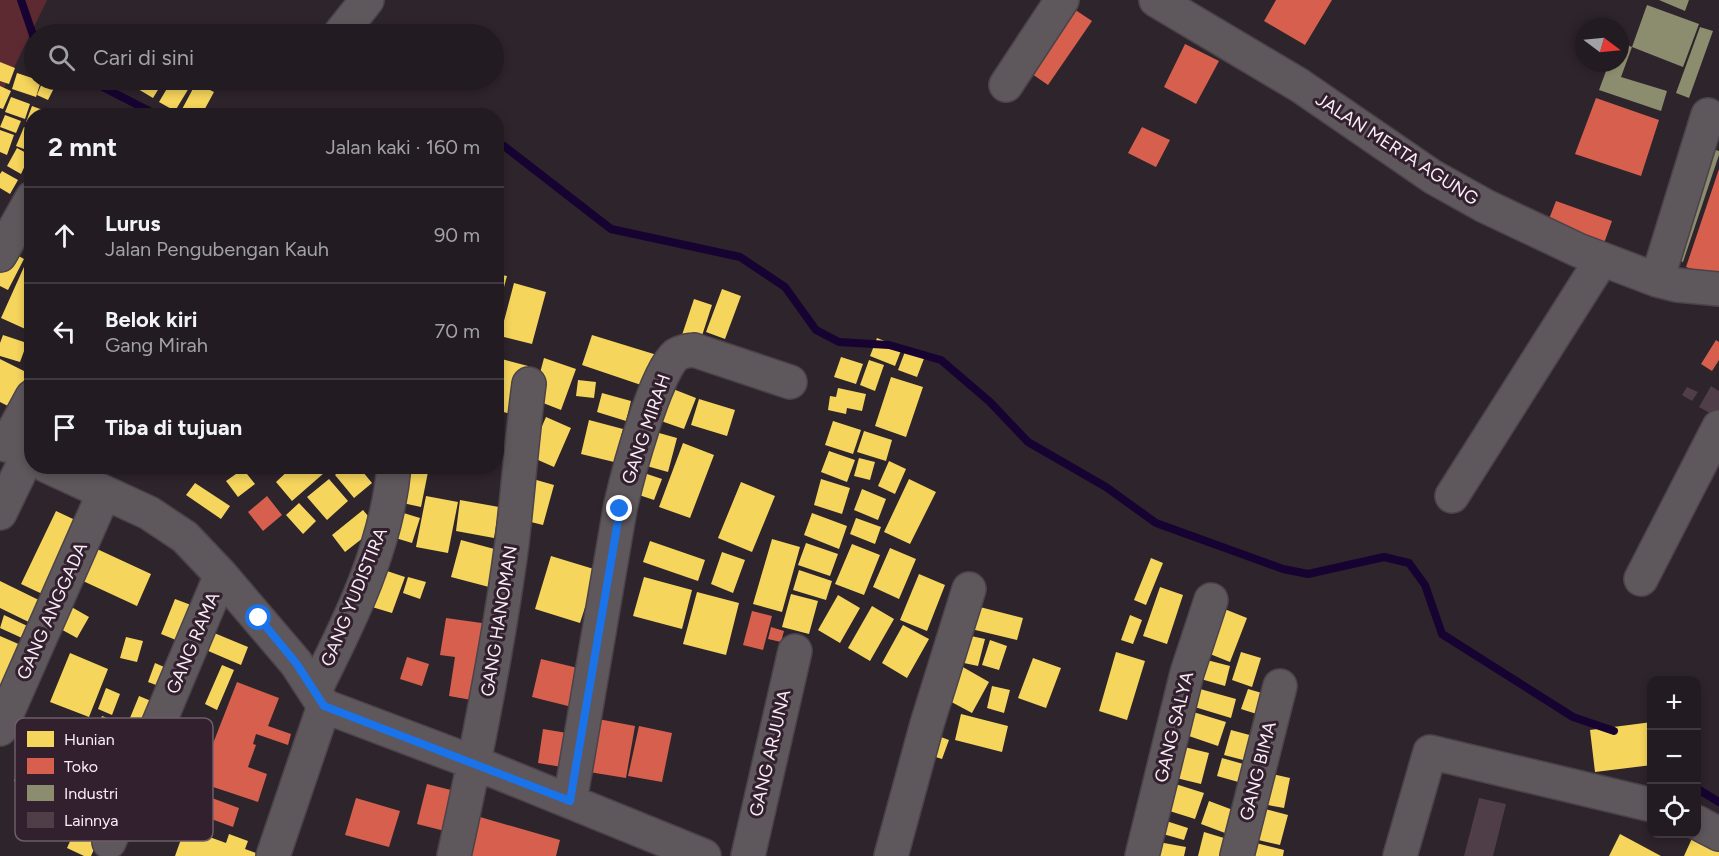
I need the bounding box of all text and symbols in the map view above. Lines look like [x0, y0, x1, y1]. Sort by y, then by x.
north arrow [1575, 18, 1629, 72]
search box [24, 24, 504, 90]
icon: search [45, 41, 78, 74]
text: Cari di sini [93, 44, 194, 71]
street label: JALAN MERTA AGUNG [1312, 88, 1483, 210]
text: 2 mnt [48, 131, 117, 163]
text: Jalan kaki · 160 m [325, 135, 480, 159]
text: Lurus [105, 210, 160, 237]
icon: ahead [48, 219, 81, 252]
text: 90 m [434, 223, 480, 247]
text: Jalan Pengubengan Kauh [105, 237, 329, 261]
text: Belok kiri [105, 306, 198, 333]
icon: left [48, 315, 81, 348]
text: 70 m [434, 319, 480, 343]
text: Gang Mirah [105, 333, 208, 357]
street label: GANG MIRAH [617, 371, 675, 487]
icon: arrive [48, 411, 81, 444]
text: Tiba di tujuan [105, 414, 242, 441]
route end [606, 495, 632, 521]
street label: GANG YUDISTIRA [316, 524, 392, 670]
street label: GANG ANGGADA [12, 539, 92, 683]
street label: GANG HANOMAN [476, 544, 522, 698]
street label: GANG RAMA [162, 589, 224, 697]
route start [245, 604, 271, 630]
street label: GANG SALYA [1150, 669, 1198, 785]
map controls [1647, 676, 1701, 838]
button: + [1647, 676, 1701, 730]
street label: GANG ARJUNA [745, 687, 795, 819]
legend [15, 718, 213, 841]
street label: GANG BIMA [1235, 719, 1281, 823]
text: Hunian [64, 730, 115, 749]
button: − [1647, 730, 1701, 784]
text: Toko [64, 757, 98, 776]
text: Industri [64, 784, 118, 803]
button: locate [1647, 784, 1701, 838]
text: Lainnya [64, 811, 118, 830]

